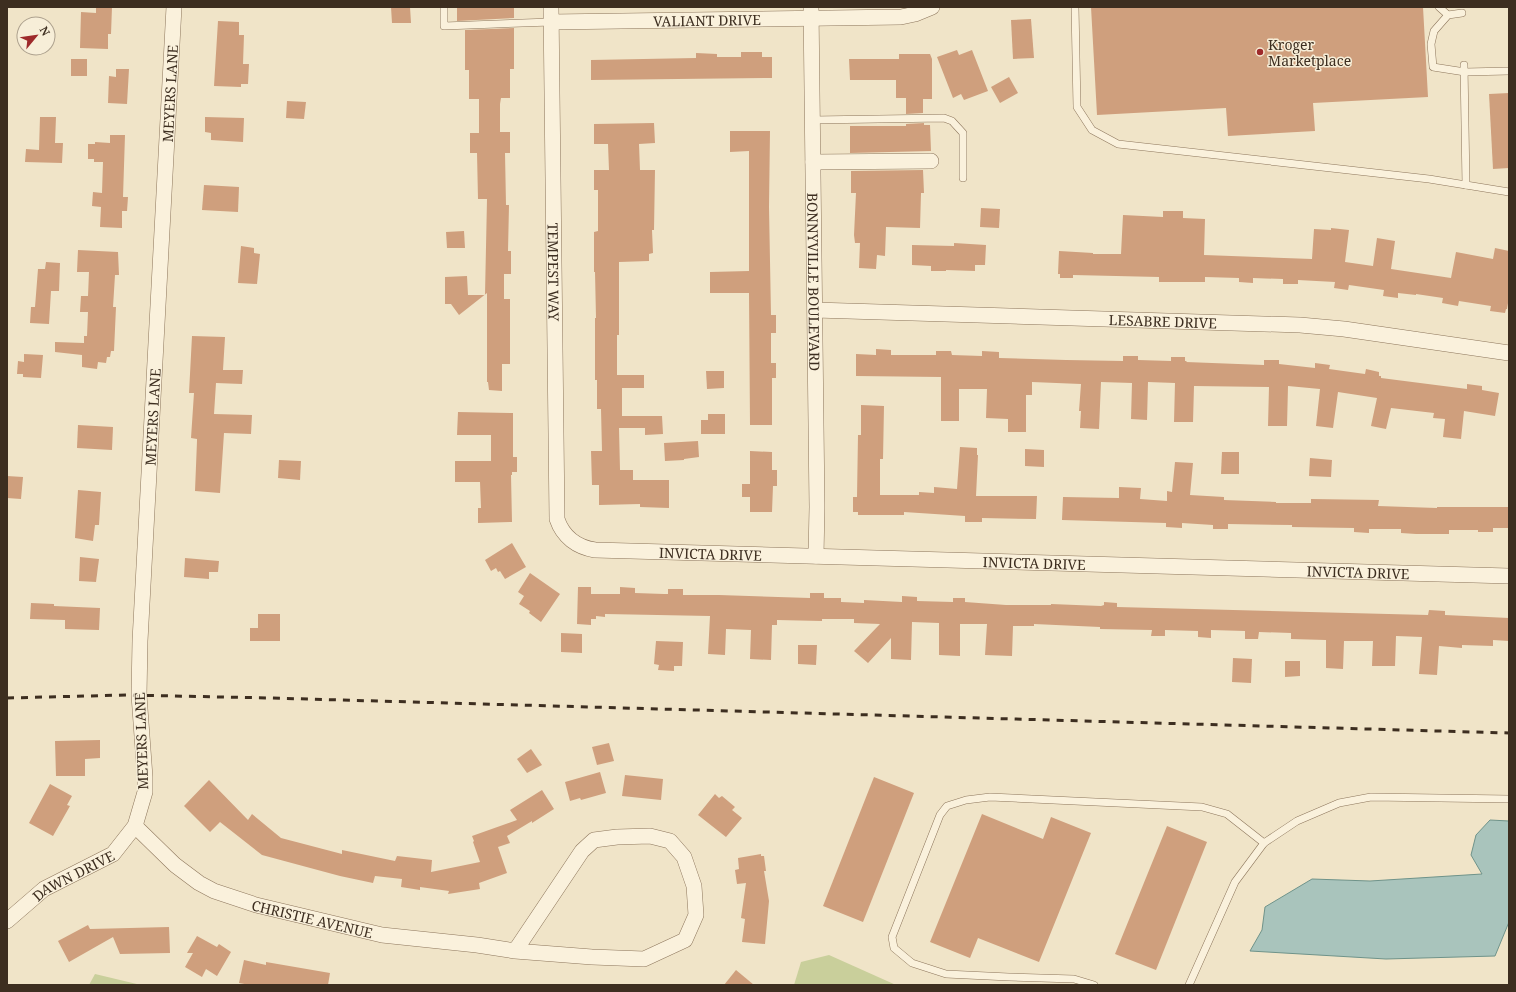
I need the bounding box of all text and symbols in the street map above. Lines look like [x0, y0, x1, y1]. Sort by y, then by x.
street label: VALIANT DRIVE [653, 10, 761, 30]
north arrow [16, 16, 56, 56]
text: N [37, 23, 54, 39]
place label: Kroger Marketplace [1268, 35, 1351, 70]
street label: MEYERS LANE [157, 44, 181, 143]
marker: Kroger Marketplace [1255, 47, 1265, 57]
street label: BONNYVILLE BOULEVARD [804, 193, 825, 371]
street label: TEMPEST WAY [544, 223, 564, 322]
street label: LESABRE DRIVE [1109, 310, 1217, 332]
street label: MEYERS LANE [140, 367, 164, 466]
street label: INVICTA DRIVE [659, 542, 762, 564]
street label: INVICTA DRIVE [982, 552, 1086, 573]
street label: INVICTA DRIVE [1306, 561, 1410, 583]
street label: MEYERS LANE [130, 692, 152, 790]
street label: DAWN DRIVE [28, 845, 118, 905]
street label: CHRISTIE AVENUE [250, 895, 375, 942]

